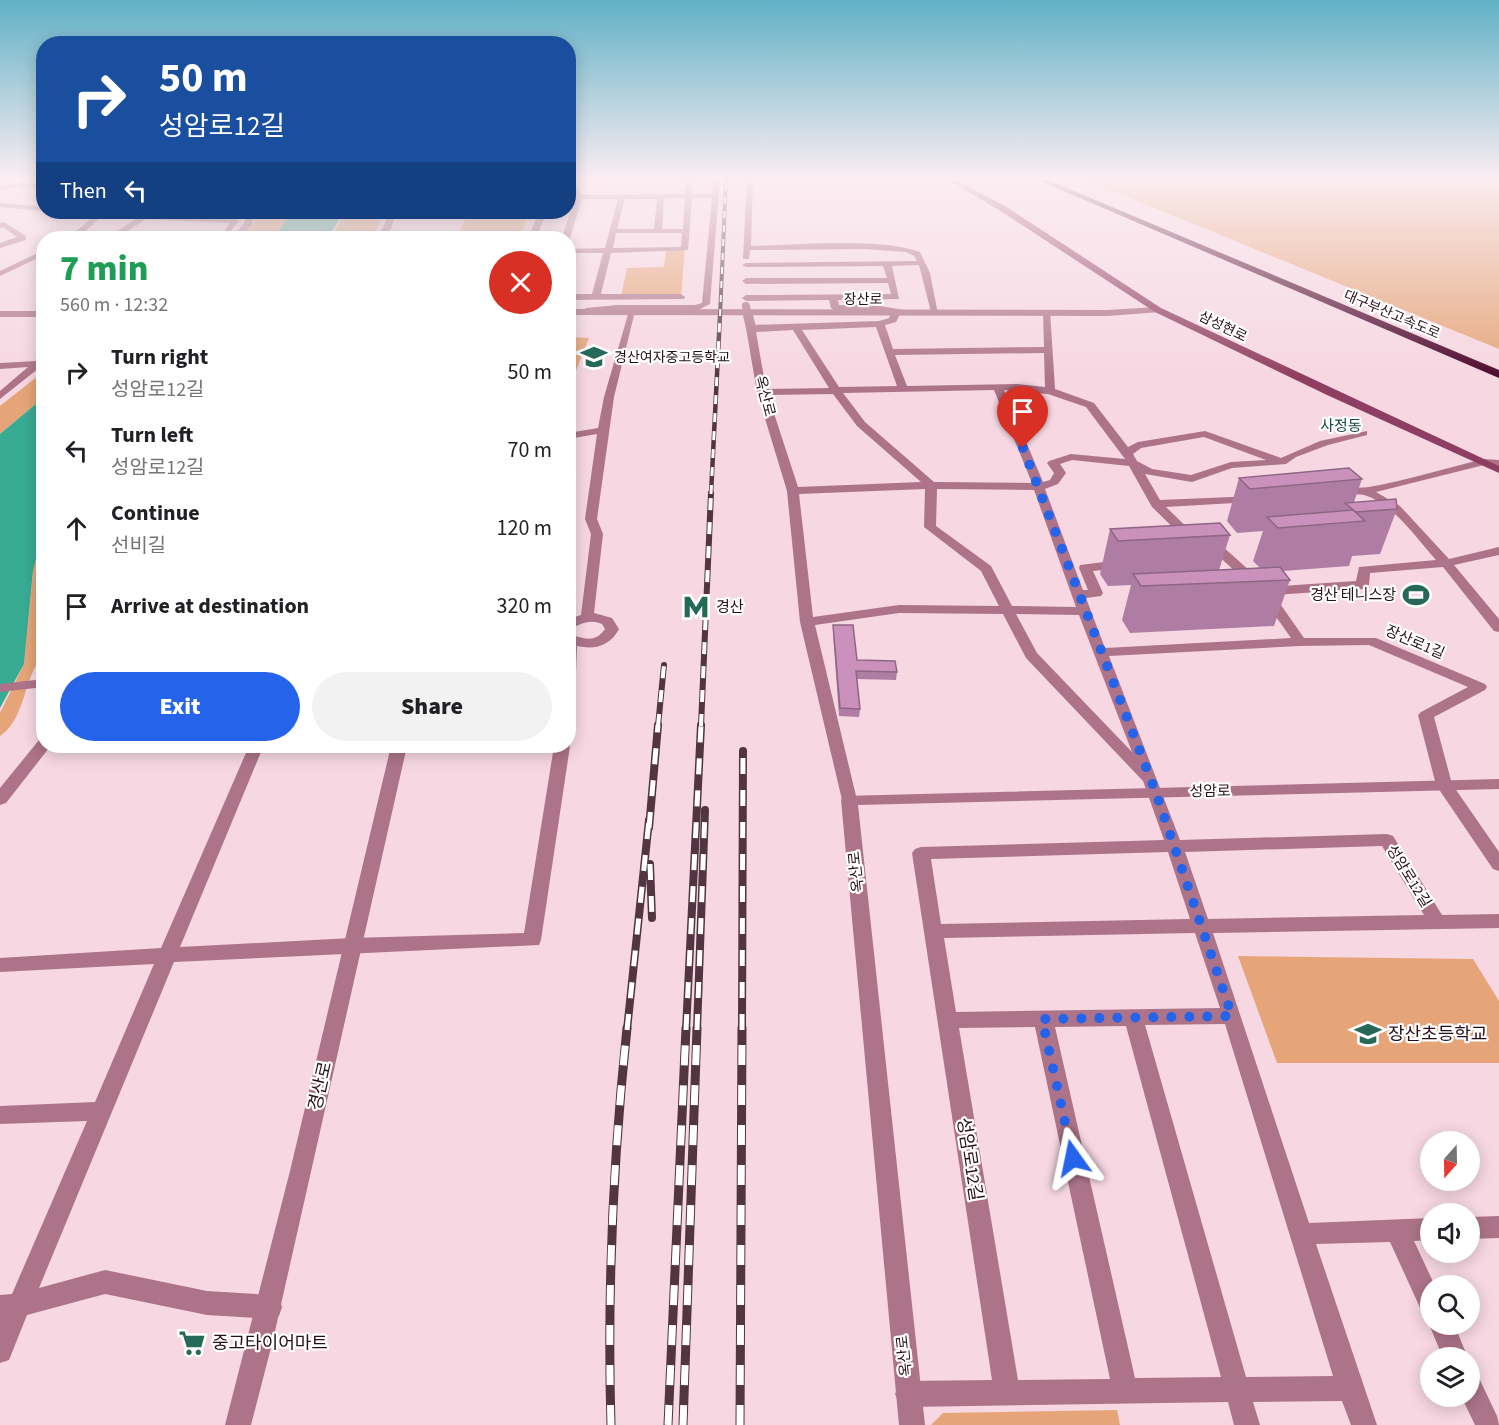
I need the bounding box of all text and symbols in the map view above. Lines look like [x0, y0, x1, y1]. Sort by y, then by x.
text: 50 m [159, 48, 248, 108]
icon: right [60, 60, 138, 138]
text: 성암로12길 [159, 107, 285, 146]
icon: left [119, 174, 152, 207]
text: Then [60, 175, 107, 207]
text: 7 min [60, 243, 148, 294]
button: close [489, 251, 552, 314]
street label: 대구부산고속도로 [1340, 286, 1443, 344]
street label: 장산로 [844, 290, 882, 310]
text: 560 m · 12:32 [60, 291, 168, 319]
street label: 삼성현로 [1195, 307, 1250, 347]
text: Turn right [111, 341, 208, 373]
school or university icon: 경산여자중고등학교 [579, 342, 609, 372]
place label: 경산여자중고등학교 [614, 348, 730, 368]
icon: right [60, 356, 93, 389]
text: 50 m [507, 356, 552, 388]
street label: 옥산로 [749, 373, 780, 419]
text: 성암로12길 [111, 376, 204, 404]
pin [997, 386, 1048, 448]
icon: arrive [1006, 395, 1039, 428]
district label: 사정동 [1320, 416, 1362, 437]
text: Turn left [111, 419, 193, 451]
icon: left [60, 434, 93, 467]
text: 70 m [507, 434, 552, 466]
text: 성암로12길 [111, 454, 204, 482]
text: Continue [111, 497, 200, 529]
icon: ahead [60, 512, 93, 545]
text: 120 m [497, 512, 552, 544]
text: 선비길 [111, 532, 166, 560]
sports icon: 경산 테니스장 [1401, 580, 1431, 610]
place label: 경산 테니스장 [1310, 585, 1396, 606]
icon: arrive [60, 590, 93, 623]
text: Arrive at destination [111, 590, 309, 622]
text: 320 m [497, 590, 552, 622]
metro station icon: 경산 [681, 592, 711, 622]
place label: 경산 [716, 597, 744, 618]
street label: 장산로1길 [1382, 621, 1448, 664]
button: Exit [60, 672, 300, 741]
button: Share [312, 672, 552, 741]
street label: 성암로 [1189, 781, 1231, 802]
street label: 성암로12길 [1381, 841, 1436, 912]
street label: 옥산로 [844, 850, 869, 894]
school or university icon: 장산초등학교 [1353, 1019, 1383, 1049]
place label: 장산초등학교 [1388, 1022, 1487, 1047]
street label: 경산로 [303, 1059, 338, 1113]
street label: 성암로12길 [951, 1116, 988, 1203]
position arrow [1041, 1126, 1105, 1190]
north arrow [1420, 1131, 1480, 1191]
map controls [1420, 1131, 1480, 1407]
button: sound [1420, 1203, 1480, 1263]
button: search [1420, 1275, 1480, 1335]
supermarket icon: 중고타이어마트 [177, 1328, 207, 1358]
place label: 중고타이어마트 [212, 1331, 328, 1356]
street label: 옥산로 [892, 1334, 917, 1378]
button: layers [1420, 1347, 1480, 1407]

